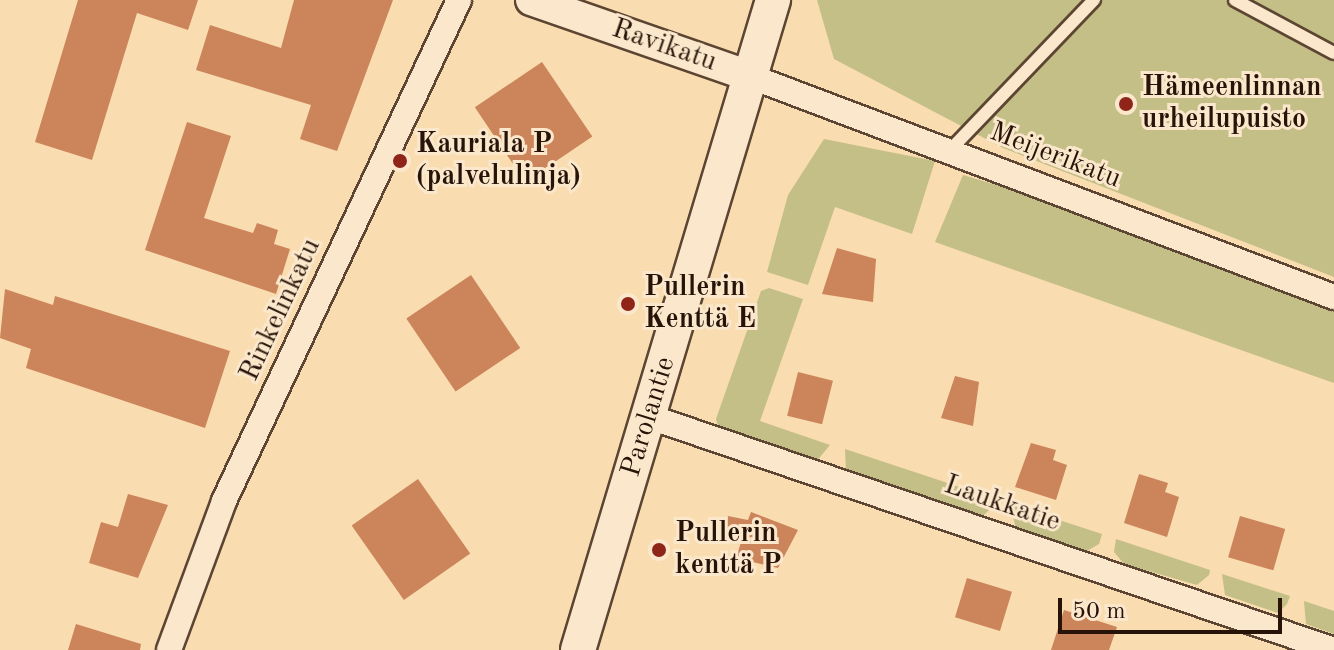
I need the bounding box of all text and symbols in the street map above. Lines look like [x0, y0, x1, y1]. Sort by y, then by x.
street label: Ravikatu [607, 12, 721, 80]
place label: Hämeenlinnan urheilupuisto [1142, 71, 1322, 137]
marker: Hämeenlinnan urheilupuisto [1117, 95, 1135, 113]
street label: Meijerikatu [985, 116, 1125, 196]
place label: Kauriala P (palvelulinja) [416, 128, 581, 194]
marker: Kauriala P (palvelulinja) [391, 152, 409, 170]
street label: Rinkelinkatu [233, 233, 329, 387]
place label: Pullerin Kenttä E [644, 271, 756, 337]
marker: Pullerin Kenttä E [619, 295, 637, 313]
street label: Parolantie [615, 353, 683, 481]
street label: Laukkatie [939, 468, 1065, 540]
place label: Pullerin kenttä P [675, 517, 782, 583]
marker: Pullerin kenttä P [650, 541, 668, 559]
scale bar [1062, 582, 1286, 632]
text: 50 m [1072, 600, 1126, 624]

